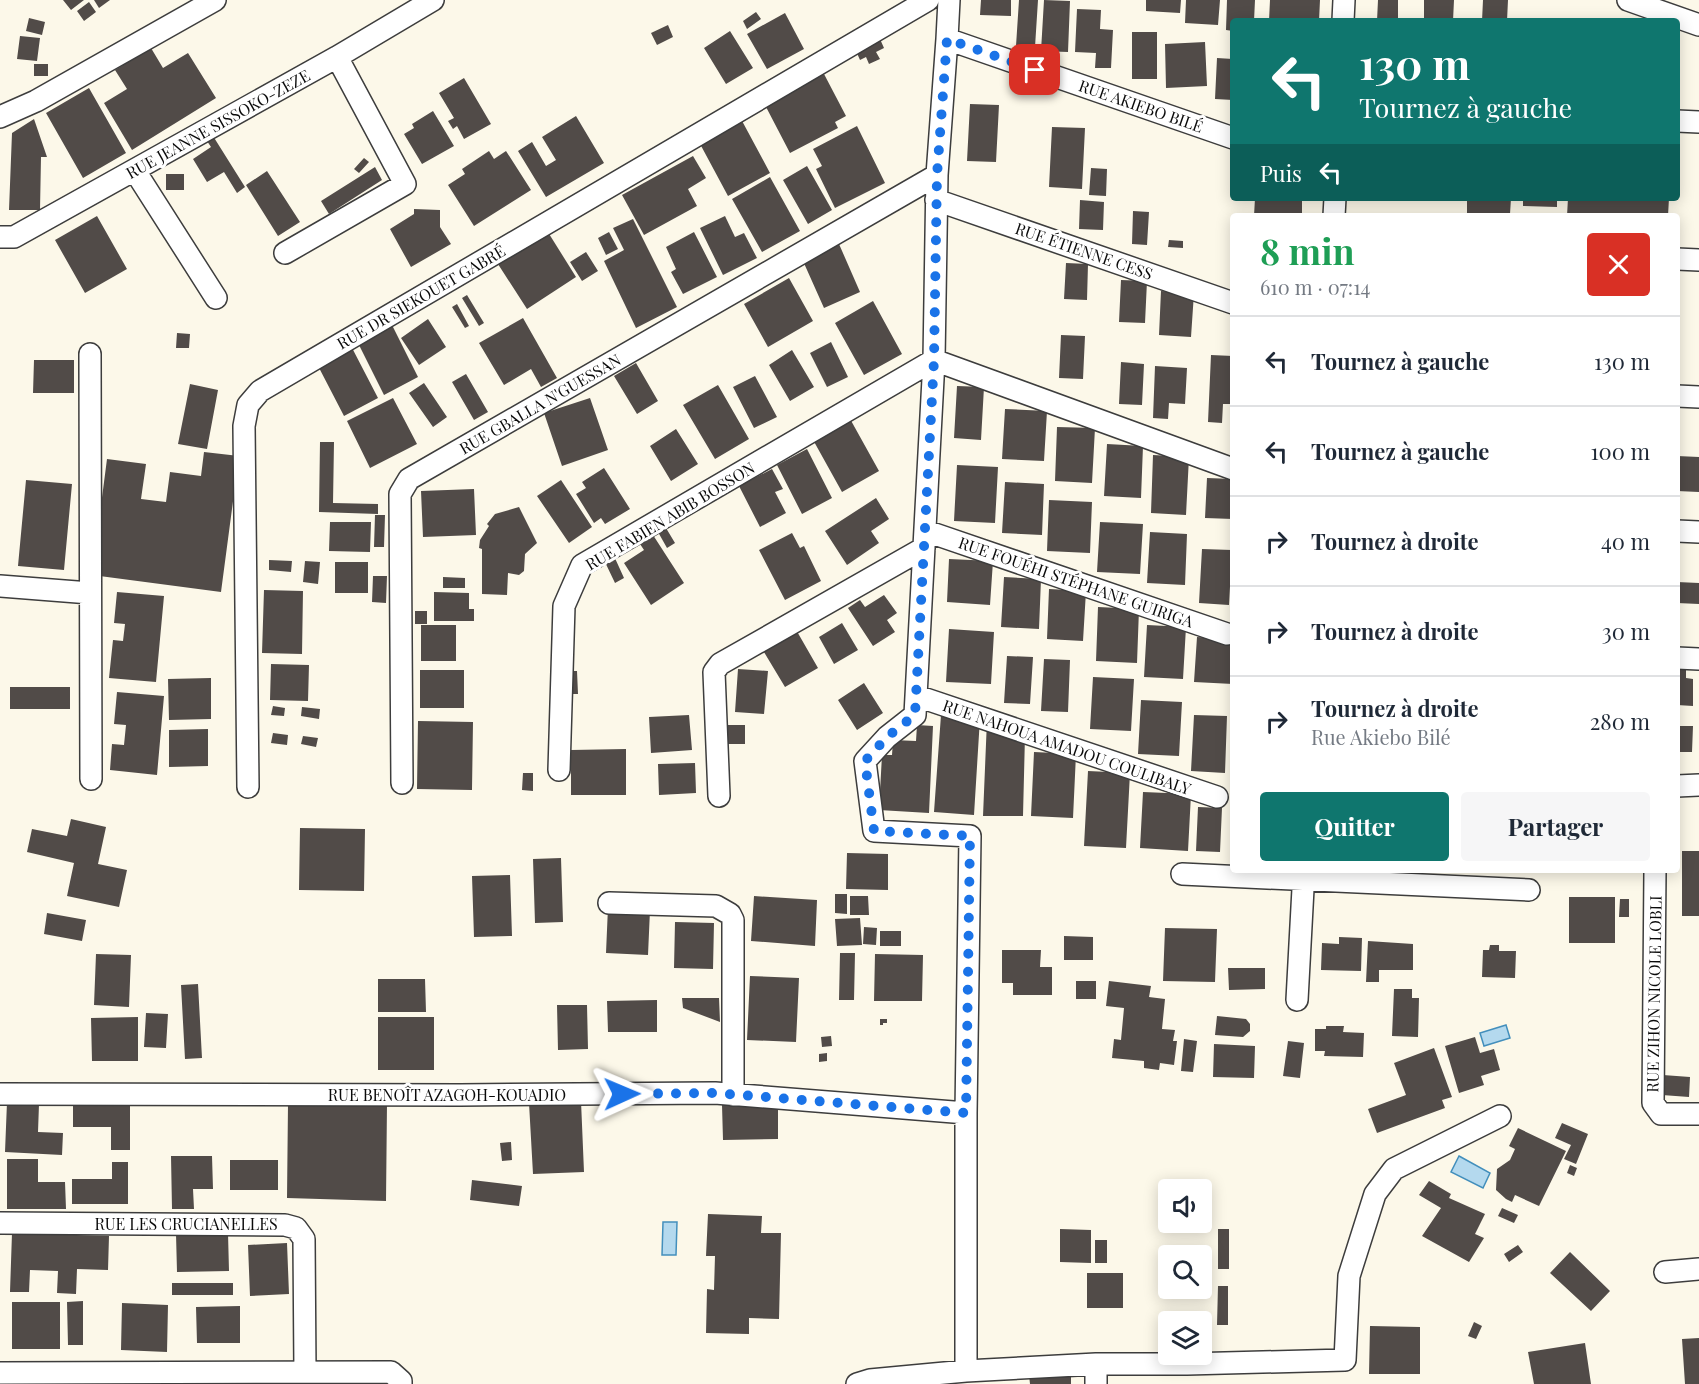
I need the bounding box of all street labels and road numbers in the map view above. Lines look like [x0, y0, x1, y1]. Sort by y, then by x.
street label: RUE JEANNE SISSOKO-ZEZE [122, 64, 313, 183]
street label: RUE AKIEBO BILÉ [1076, 74, 1206, 137]
street label: RUE ÉTIENNE CESS [1013, 217, 1156, 284]
street label: RUE DR SIEKOUET GABRÉ [333, 240, 509, 353]
street label: RUE GBALLA N'GUESSAN [455, 349, 624, 458]
street label: RUE FABIEN ABIB BOSSON [581, 457, 758, 575]
street label: RUE FOUÉHI STÉPHANE GUIRIGA [956, 531, 1197, 632]
street label: RUE NAHOUA AMADOU COULIBALY [940, 694, 1195, 799]
street label: RUE ZIHON NICOLE LOBLI [1641, 895, 1666, 1093]
street label: RUE BENOÎT AZAGOH-KOUADIO [328, 1084, 566, 1105]
street label: RUE LES CRUCIANELLES [94, 1213, 278, 1234]

